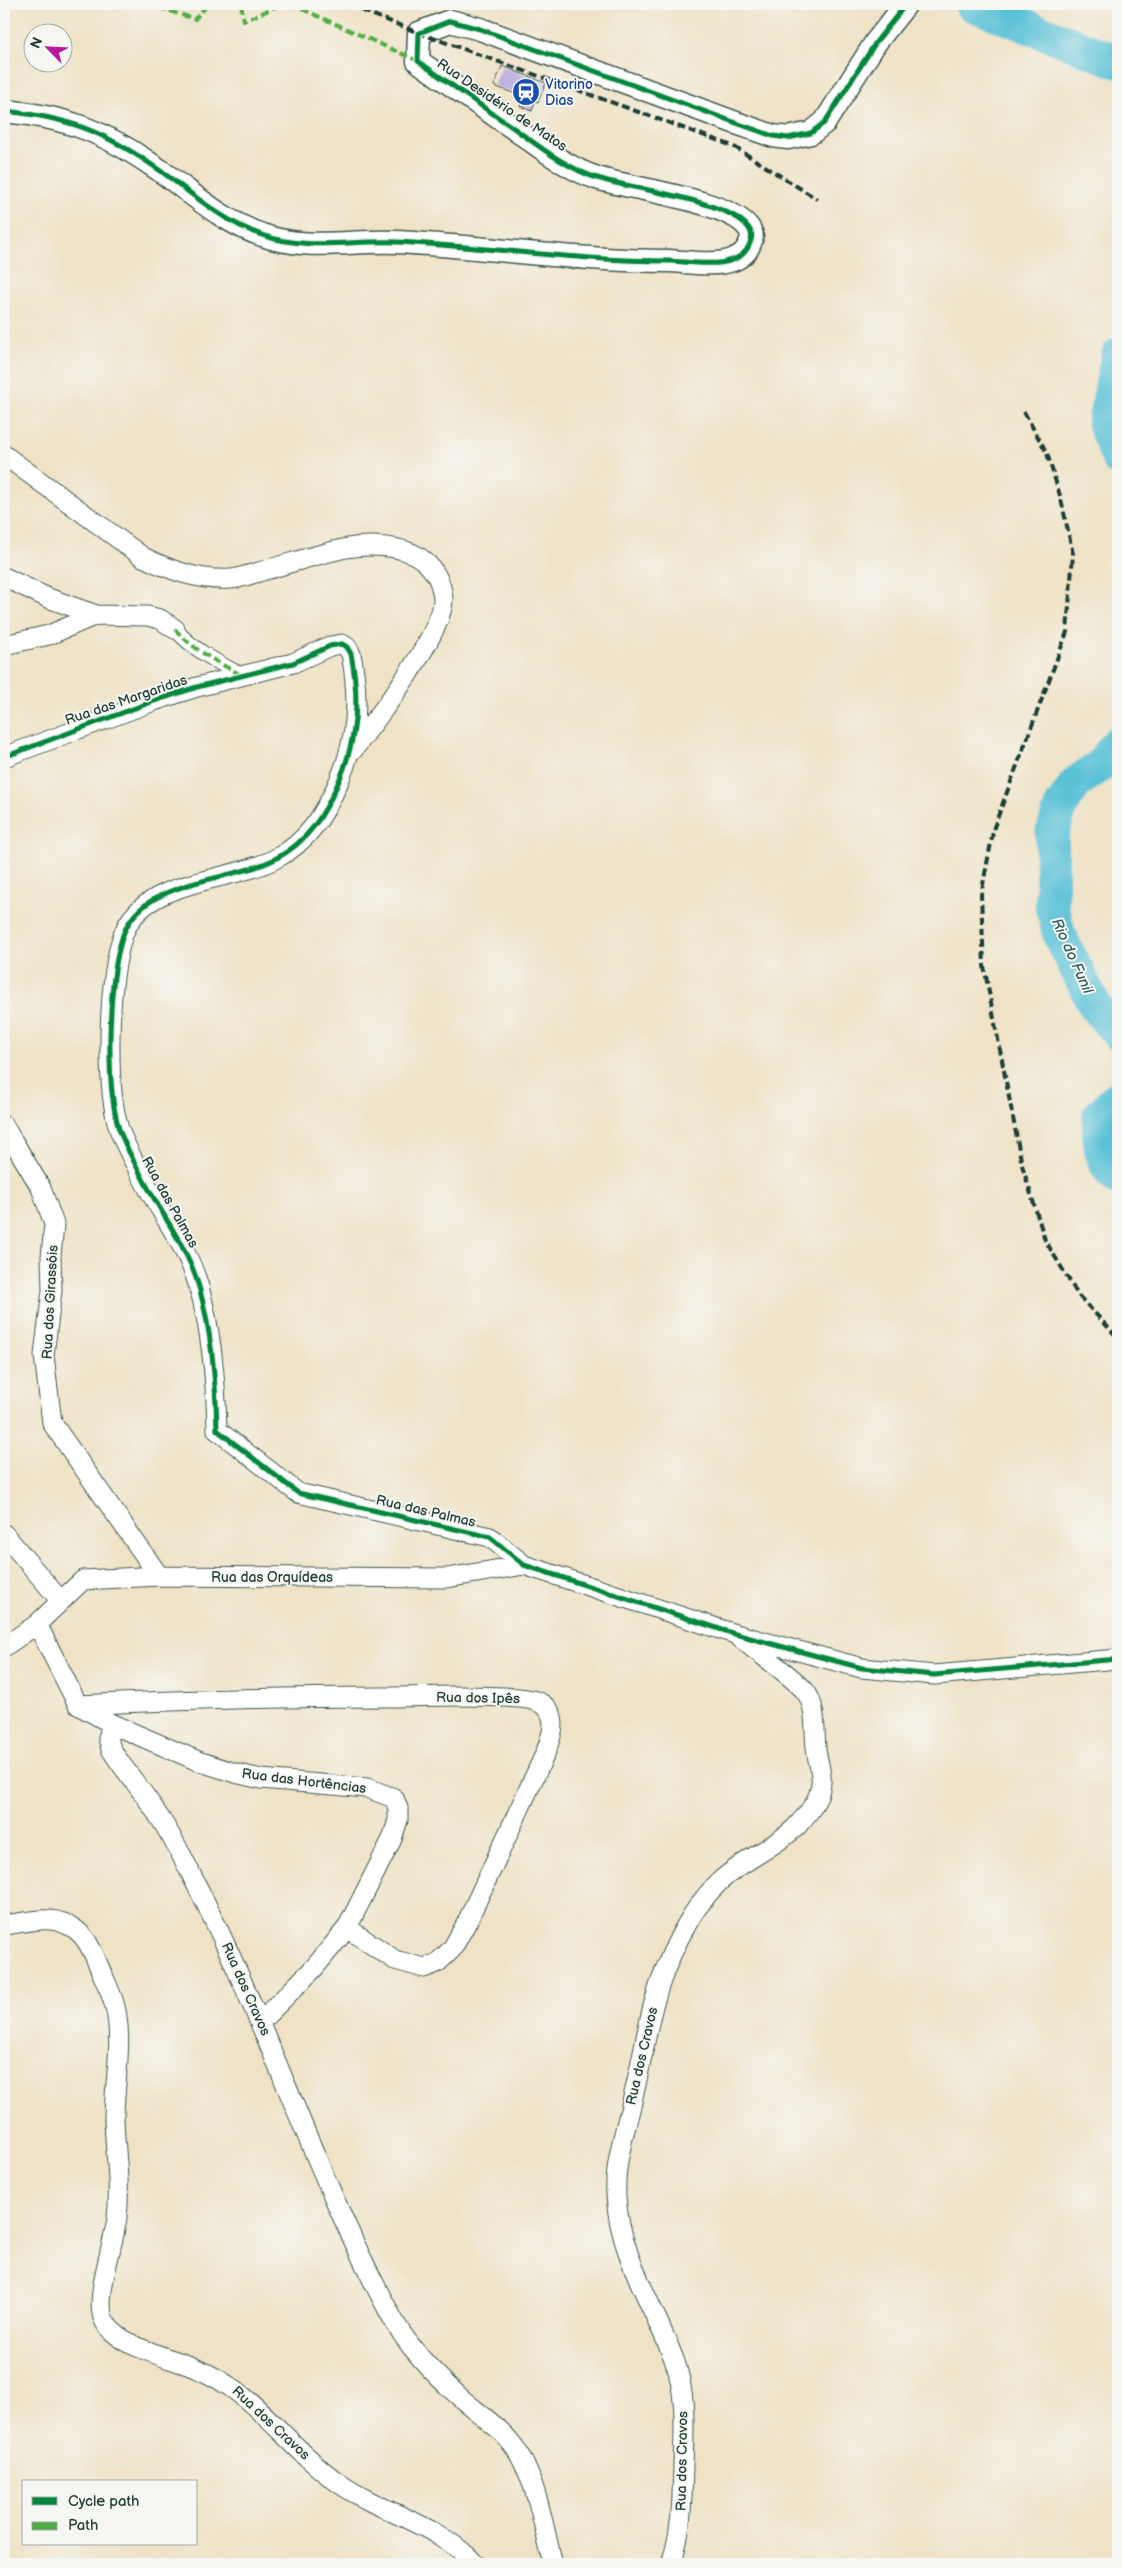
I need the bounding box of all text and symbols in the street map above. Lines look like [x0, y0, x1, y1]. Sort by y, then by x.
north arrow [22, 22, 72, 72]
text: N [27, 35, 46, 51]
street label: Rua Desidério de Matos [434, 55, 570, 155]
place label: Vitorino Dias [545, 76, 593, 109]
station icon: Vitorino Dias [511, 77, 541, 107]
street label: Rua das Margaridas [63, 671, 189, 729]
water label: Rio do Funil [1047, 915, 1097, 997]
street label: Rua das Palmas [138, 1153, 202, 1251]
street label: Rua dos Girassóis [39, 1244, 61, 1360]
street label: Rua das Palmas [374, 1491, 478, 1531]
street label: Rua das Orquídeas [211, 1569, 333, 1586]
street label: Rua dos Ipês [436, 1689, 520, 1707]
street label: Rua das Hortências [241, 1765, 367, 1797]
street label: Rua dos Cravos [218, 1940, 274, 2038]
street label: Rua dos Cravos [622, 2005, 662, 2107]
street label: Rua dos Cravos [229, 2383, 313, 2463]
street label: Rua dos Cravos [673, 2411, 691, 2511]
legend [22, 2480, 198, 2546]
text: Cycle path [68, 2492, 139, 2511]
text: Path [68, 2516, 98, 2535]

